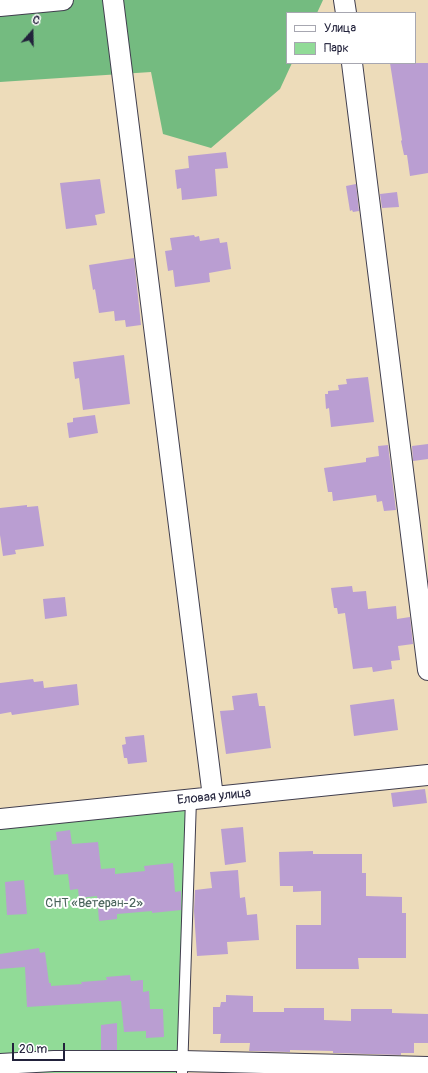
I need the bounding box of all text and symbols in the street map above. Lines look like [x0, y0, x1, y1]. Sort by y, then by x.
north arrow [12, 12, 52, 52]
legend [286, 12, 416, 64]
text: С [31, 13, 42, 28]
text: Улица [324, 21, 356, 36]
text: Парк [324, 41, 349, 56]
street label: Еловая улица [176, 785, 252, 809]
park label: СНТ «Ветеран-2» [45, 896, 143, 912]
scale bar [14, 1035, 67, 1061]
text: 20 m [19, 1042, 47, 1057]

